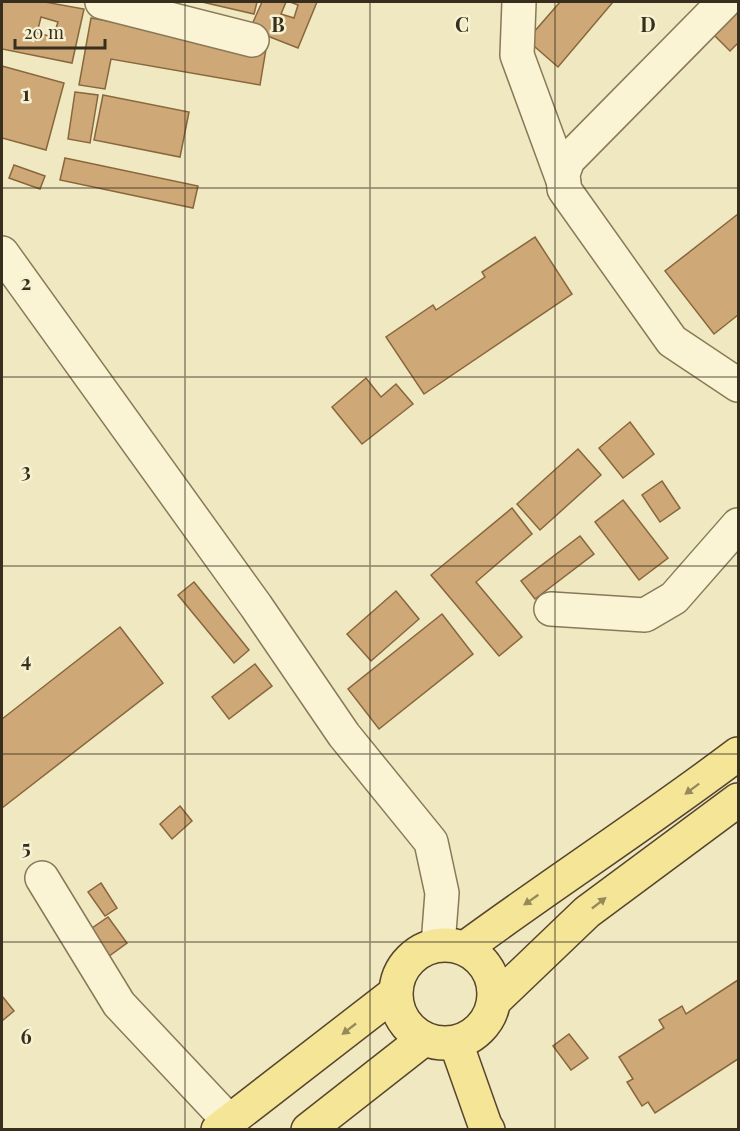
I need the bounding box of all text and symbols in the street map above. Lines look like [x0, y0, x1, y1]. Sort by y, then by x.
text: B [271, 10, 285, 37]
text: C [455, 10, 469, 37]
text: D [640, 10, 656, 37]
scale bar [15, 12, 105, 50]
text: 20 m [24, 20, 64, 44]
text: 1 [22, 79, 30, 106]
text: 2 [21, 268, 31, 295]
text: 3 [21, 456, 31, 483]
text: 4 [21, 645, 31, 672]
one-way arrow [684, 783, 699, 795]
text: 5 [21, 833, 31, 860]
one-way arrow [524, 894, 540, 906]
one-way arrow [591, 897, 607, 910]
text: 6 [20, 1022, 32, 1049]
one-way arrow [341, 1022, 357, 1035]

